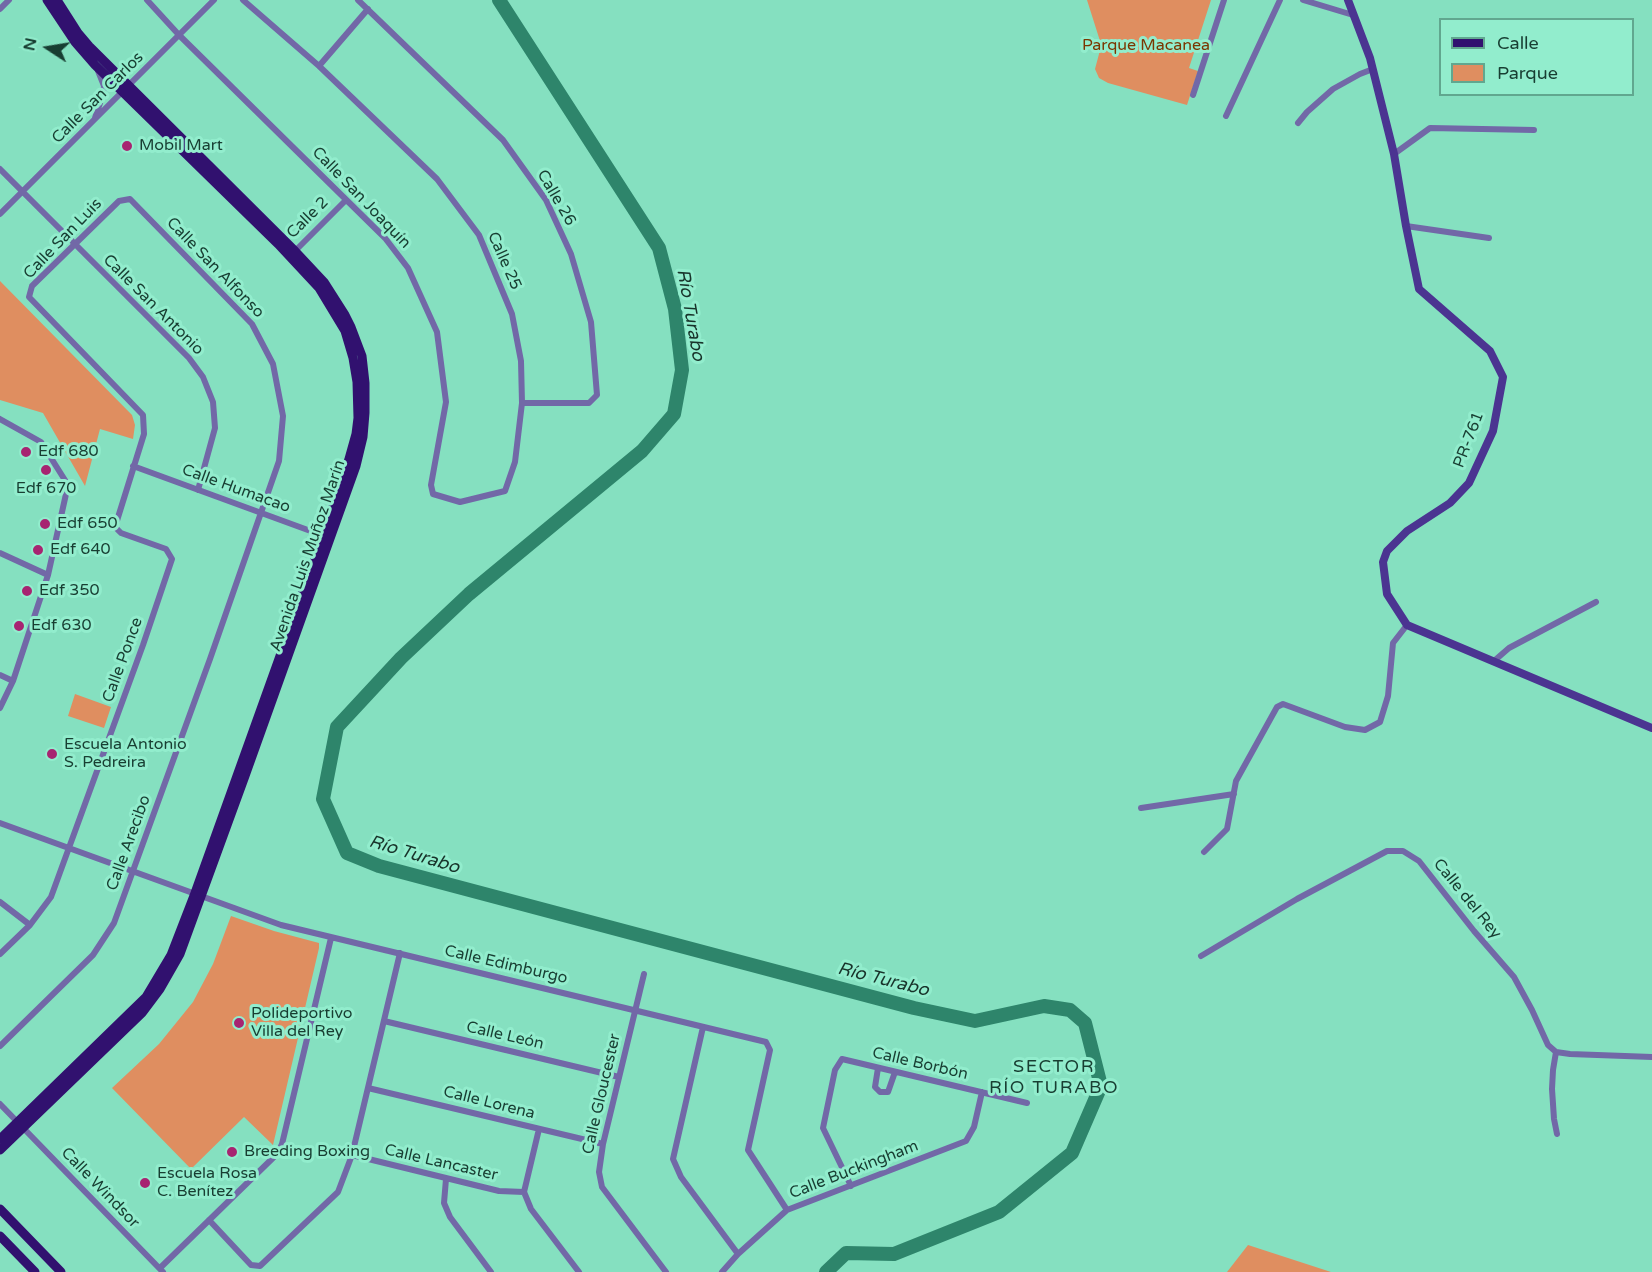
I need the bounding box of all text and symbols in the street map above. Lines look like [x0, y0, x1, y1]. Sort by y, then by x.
north arrow [18, 18, 78, 78]
legend [1439, 18, 1634, 96]
text: Calle [1497, 32, 1539, 54]
text: N [19, 36, 42, 53]
park label: Parque Macanea [1082, 36, 1210, 56]
street label: Calle San Carlos [48, 48, 148, 148]
text: Parque [1497, 62, 1558, 84]
place label: Mobil Mart [139, 136, 223, 156]
marker: Mobil Mart [120, 139, 134, 153]
street label: Calle San Joaquín [308, 143, 414, 253]
street label: Calle 26 [532, 167, 580, 229]
street label: Calle 2 [283, 193, 333, 243]
street label: Calle San Luis [20, 195, 106, 283]
street label: Calle San Alfonso [162, 214, 268, 322]
street label: Calle 25 [483, 229, 525, 293]
street label: Calle San Antonio [99, 251, 207, 359]
water label: Río Turabo [671, 267, 709, 363]
street label: PR-761 [1450, 409, 1488, 471]
place label: Edf 680 [38, 442, 98, 462]
marker: Edf 680 [19, 445, 33, 459]
street label: Avenida Luis Muñoz Marín [266, 458, 350, 654]
street label: Calle Humacao [179, 461, 293, 517]
marker: Edf 670 [39, 463, 53, 477]
place label: Edf 670 [16, 479, 76, 499]
place label: Edf 650 [57, 514, 117, 534]
marker: Edf 650 [38, 517, 52, 531]
place label: Edf 640 [50, 540, 110, 560]
marker: Edf 640 [31, 543, 45, 557]
place label: Edf 350 [39, 581, 99, 601]
marker: Edf 350 [20, 584, 34, 598]
street label: Calle Ponce [99, 615, 147, 705]
place label: Edf 630 [31, 616, 91, 636]
marker: Edf 630 [12, 619, 26, 633]
place label: Escuela Antonio S. Pedreira [64, 735, 187, 773]
marker: Escuela Antonio S. Pedreira [45, 747, 59, 761]
street label: Calle Arecibo [103, 793, 155, 893]
water label: Río Turabo [366, 831, 462, 879]
street label: Calle del Rey [1429, 855, 1505, 943]
street label: Calle Edimburgo [443, 942, 569, 988]
water label: Río Turabo [835, 958, 931, 1002]
place label: Polideportivo Villa del Rey [251, 1004, 353, 1042]
marker: Polideportivo Villa del Rey [232, 1016, 246, 1030]
street label: Calle León [464, 1018, 546, 1054]
street label: Calle Gloucester [579, 1032, 625, 1156]
street label: Calle Borbón [870, 1044, 970, 1084]
district label: SECTOR RÍO TURABO [989, 1056, 1119, 1098]
street label: Calle Lorena [441, 1082, 537, 1124]
street label: Calle Buckingham [787, 1137, 921, 1203]
street label: Calle Lancaster [383, 1141, 499, 1185]
place label: Breeding Boxing [244, 1142, 370, 1162]
street label: Calle Windsor [57, 1144, 143, 1232]
marker: Breeding Boxing [225, 1145, 239, 1159]
place label: Escuela Rosa C. Benítez [157, 1164, 257, 1202]
marker: Escuela Rosa C. Benítez [138, 1176, 152, 1190]

